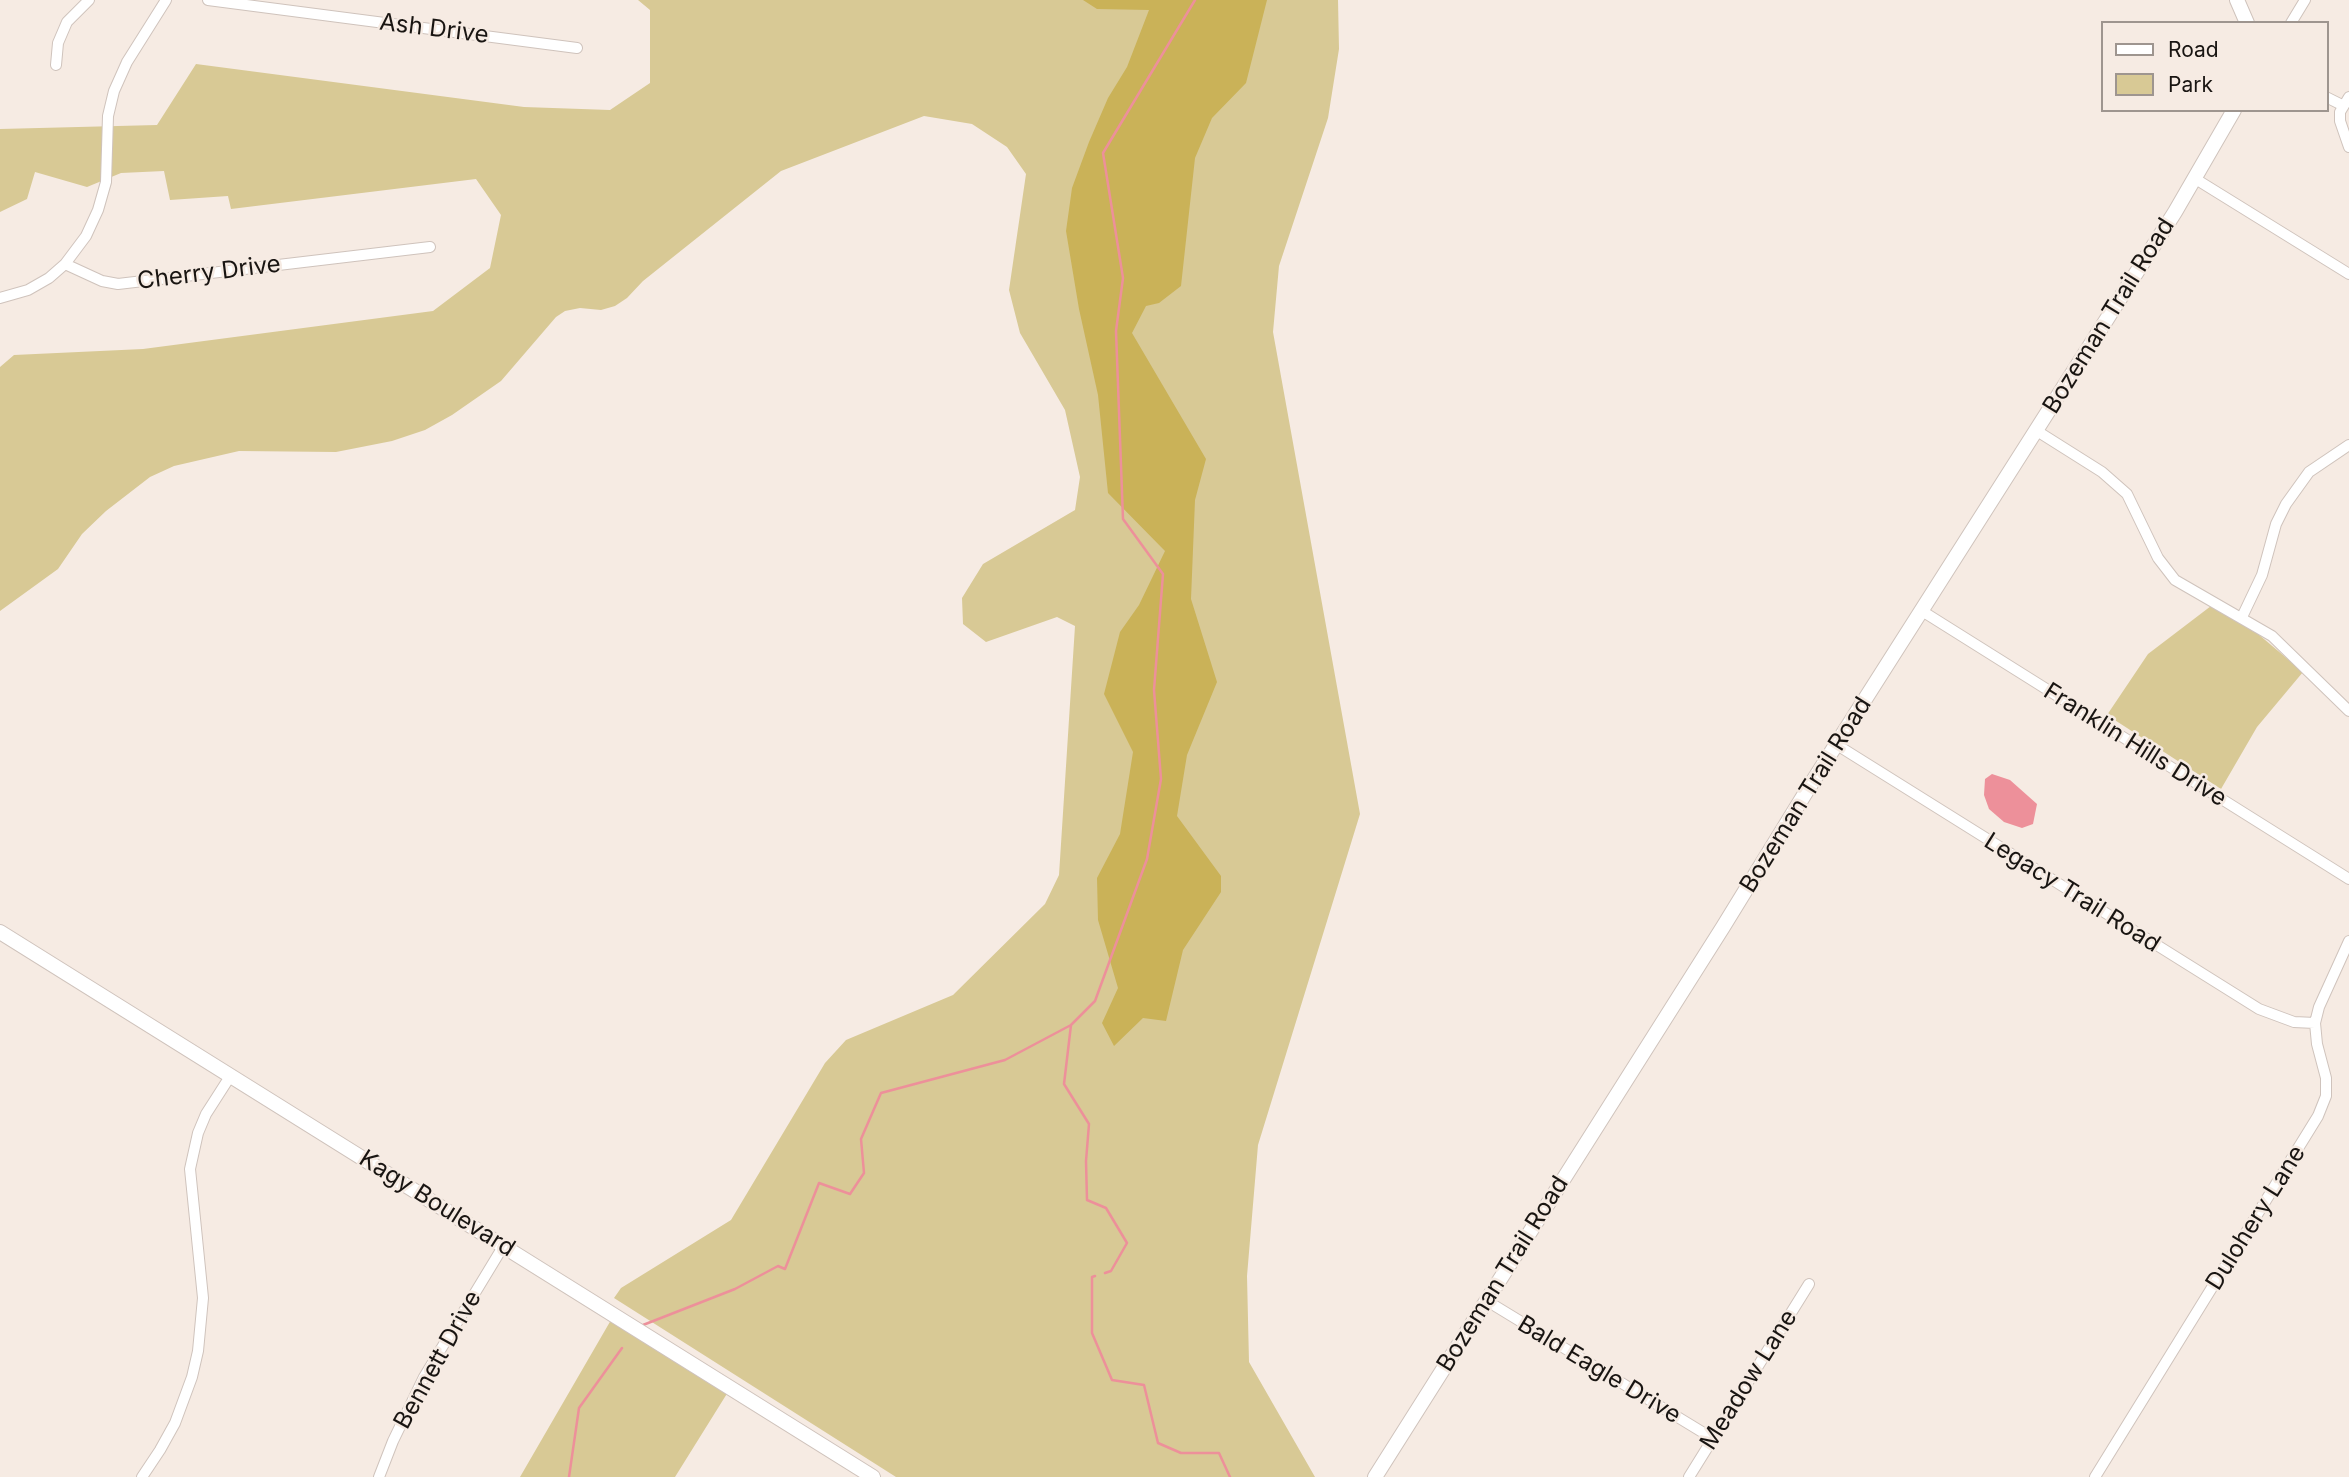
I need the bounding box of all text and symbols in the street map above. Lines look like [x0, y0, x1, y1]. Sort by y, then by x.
street label: Ash Drive [378, 8, 490, 50]
legend [2100, 21, 2328, 112]
text: Road [2168, 37, 2219, 62]
text: Park [2168, 72, 2213, 97]
street label: Bozeman Trail Road [2037, 213, 2181, 419]
street label: Cherry Drive [136, 250, 282, 296]
street label: Franklin Hills Drive [2038, 677, 2232, 813]
street label: Bozeman Trail Road [1734, 692, 1878, 898]
street label: Legacy Trail Road [1979, 827, 2165, 959]
street label: Dulohery Lane [2200, 1141, 2312, 1295]
street label: Kagy Boulevard [354, 1145, 520, 1263]
street label: Bozeman Trail Road [1431, 1171, 1575, 1377]
street label: Bennett Drive [388, 1286, 488, 1434]
street label: Meadow Lane [1694, 1305, 1804, 1455]
street label: Bald Eagle Drive [1512, 1310, 1686, 1430]

